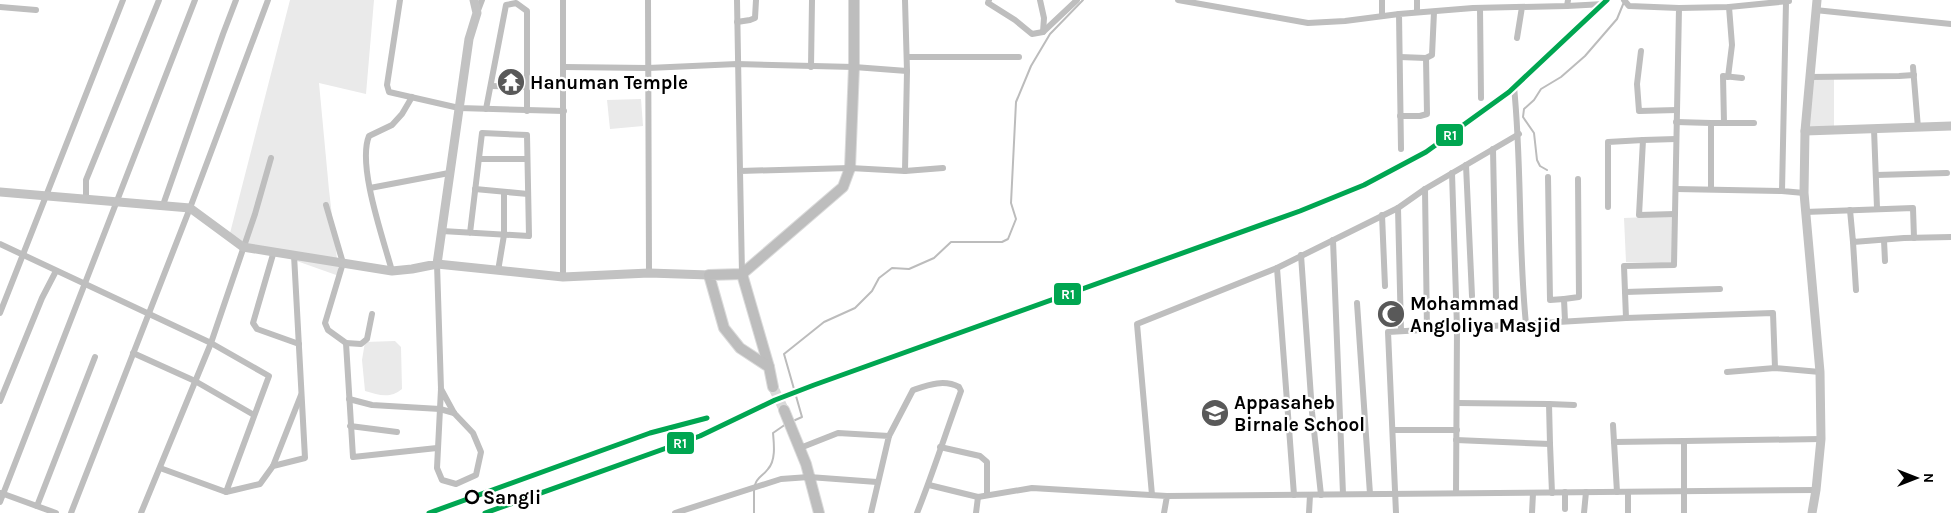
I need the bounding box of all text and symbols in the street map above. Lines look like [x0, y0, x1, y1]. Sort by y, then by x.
temple icon: Hanuman Temple [496, 67, 526, 97]
place label: Hanuman Temple [530, 72, 688, 94]
line badge: R1 [1435, 123, 1464, 147]
text: R1 [1443, 127, 1457, 144]
line badge: R1 [1053, 282, 1082, 306]
text: R1 [1061, 286, 1075, 303]
place label: Mohammad Angloliya Masjid [1410, 293, 1561, 337]
mosque icon: Mohammad Angloliya Masjid [1376, 299, 1406, 329]
place label: Appasaheb Birnale School [1234, 392, 1365, 436]
school or university icon: Appasaheb Birnale School [1200, 398, 1230, 428]
line badge: R1 [666, 431, 695, 455]
text: R1 [673, 435, 687, 452]
north arrow [1891, 453, 1941, 503]
text: N [1920, 473, 1937, 483]
place label: Sangli [483, 487, 541, 509]
marker: Sangli [465, 490, 479, 504]

